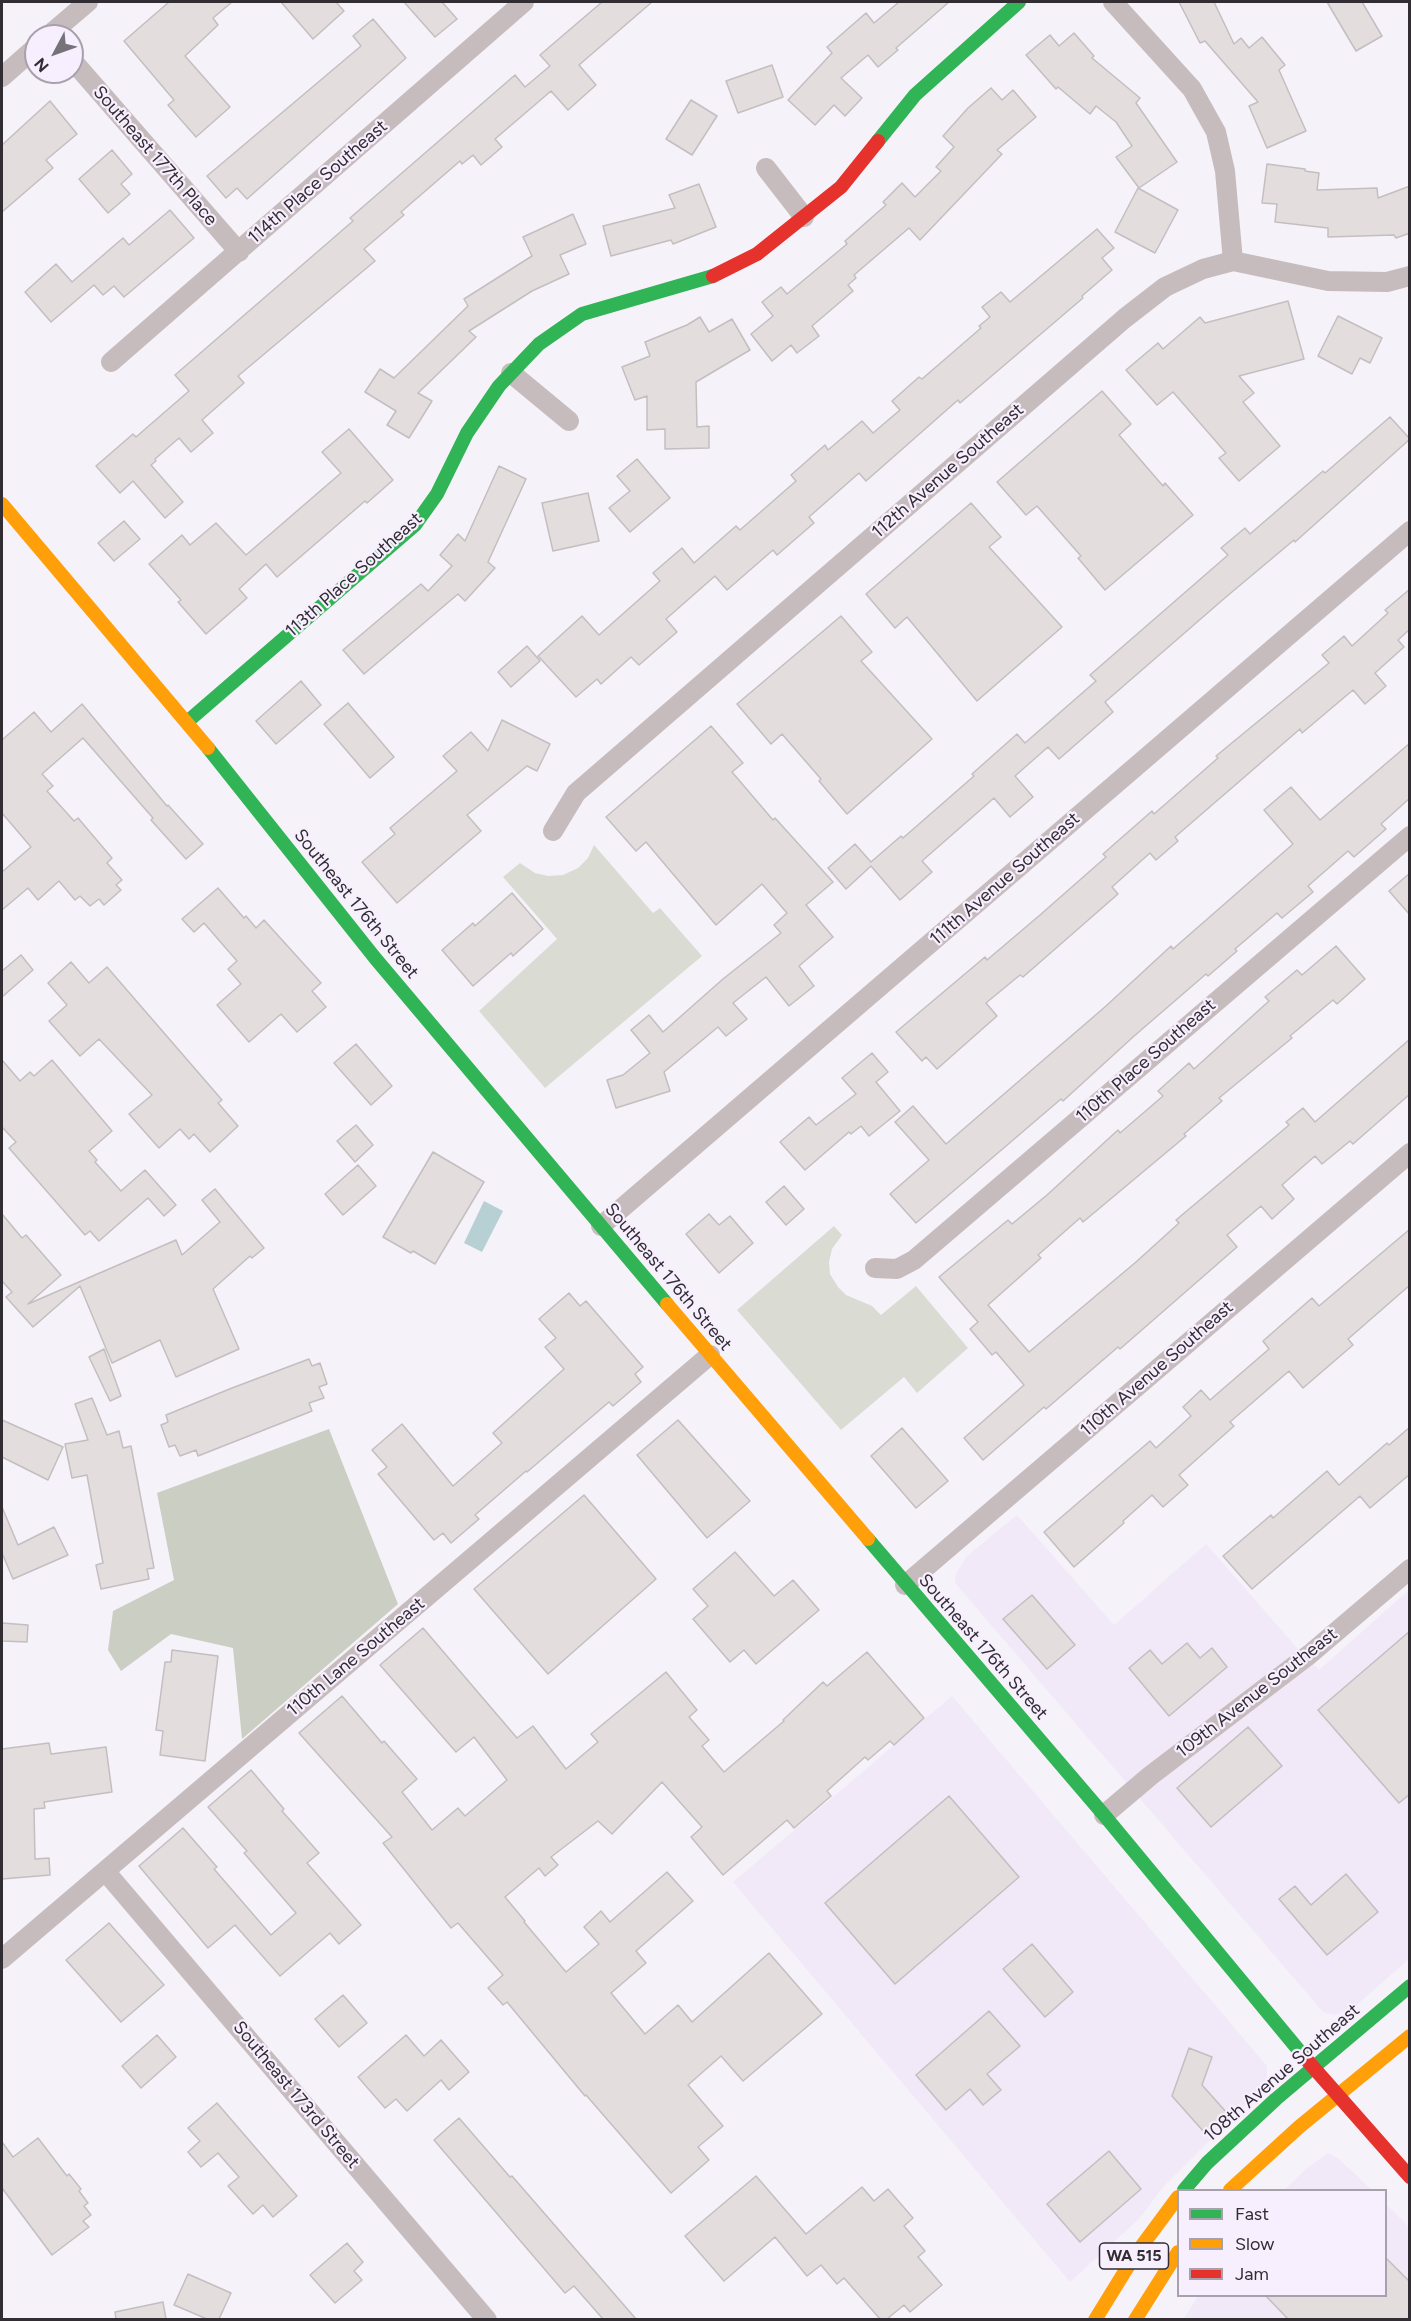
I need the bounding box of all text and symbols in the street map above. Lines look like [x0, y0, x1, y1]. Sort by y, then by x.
north arrow [24, 24, 84, 84]
text: N [30, 54, 53, 76]
street label: Southeast 177th Place [88, 82, 222, 230]
street label: 114th Place Southeast [244, 116, 392, 248]
street label: 112th Avenue Southeast [868, 399, 1028, 543]
street label: 113th Place Southeast [281, 508, 427, 642]
street label: 111th Avenue Southeast [926, 808, 1084, 950]
street label: Southeast 176th Street [289, 825, 423, 983]
street label: 110th Place Southeast [1072, 995, 1220, 1127]
street label: Southeast 176th Street [600, 1199, 736, 1355]
street label: 110th Avenue Southeast [1076, 1297, 1238, 1441]
street label: Southeast 176th Street [914, 1570, 1052, 1724]
street label: 110th Lane Southeast [283, 1593, 429, 1721]
street label: 109th Avenue Southeast [1172, 1623, 1342, 1763]
street label: 108th Avenue Southeast [1200, 1999, 1364, 2147]
street label: Southeast 173rd Street [228, 2017, 364, 2173]
legend [1177, 2189, 1387, 2297]
text: Fast [1235, 2203, 1269, 2225]
text: Slow [1235, 2233, 1274, 2255]
road number: WA 515 [1100, 2243, 1168, 2269]
text: Jam [1235, 2263, 1269, 2285]

